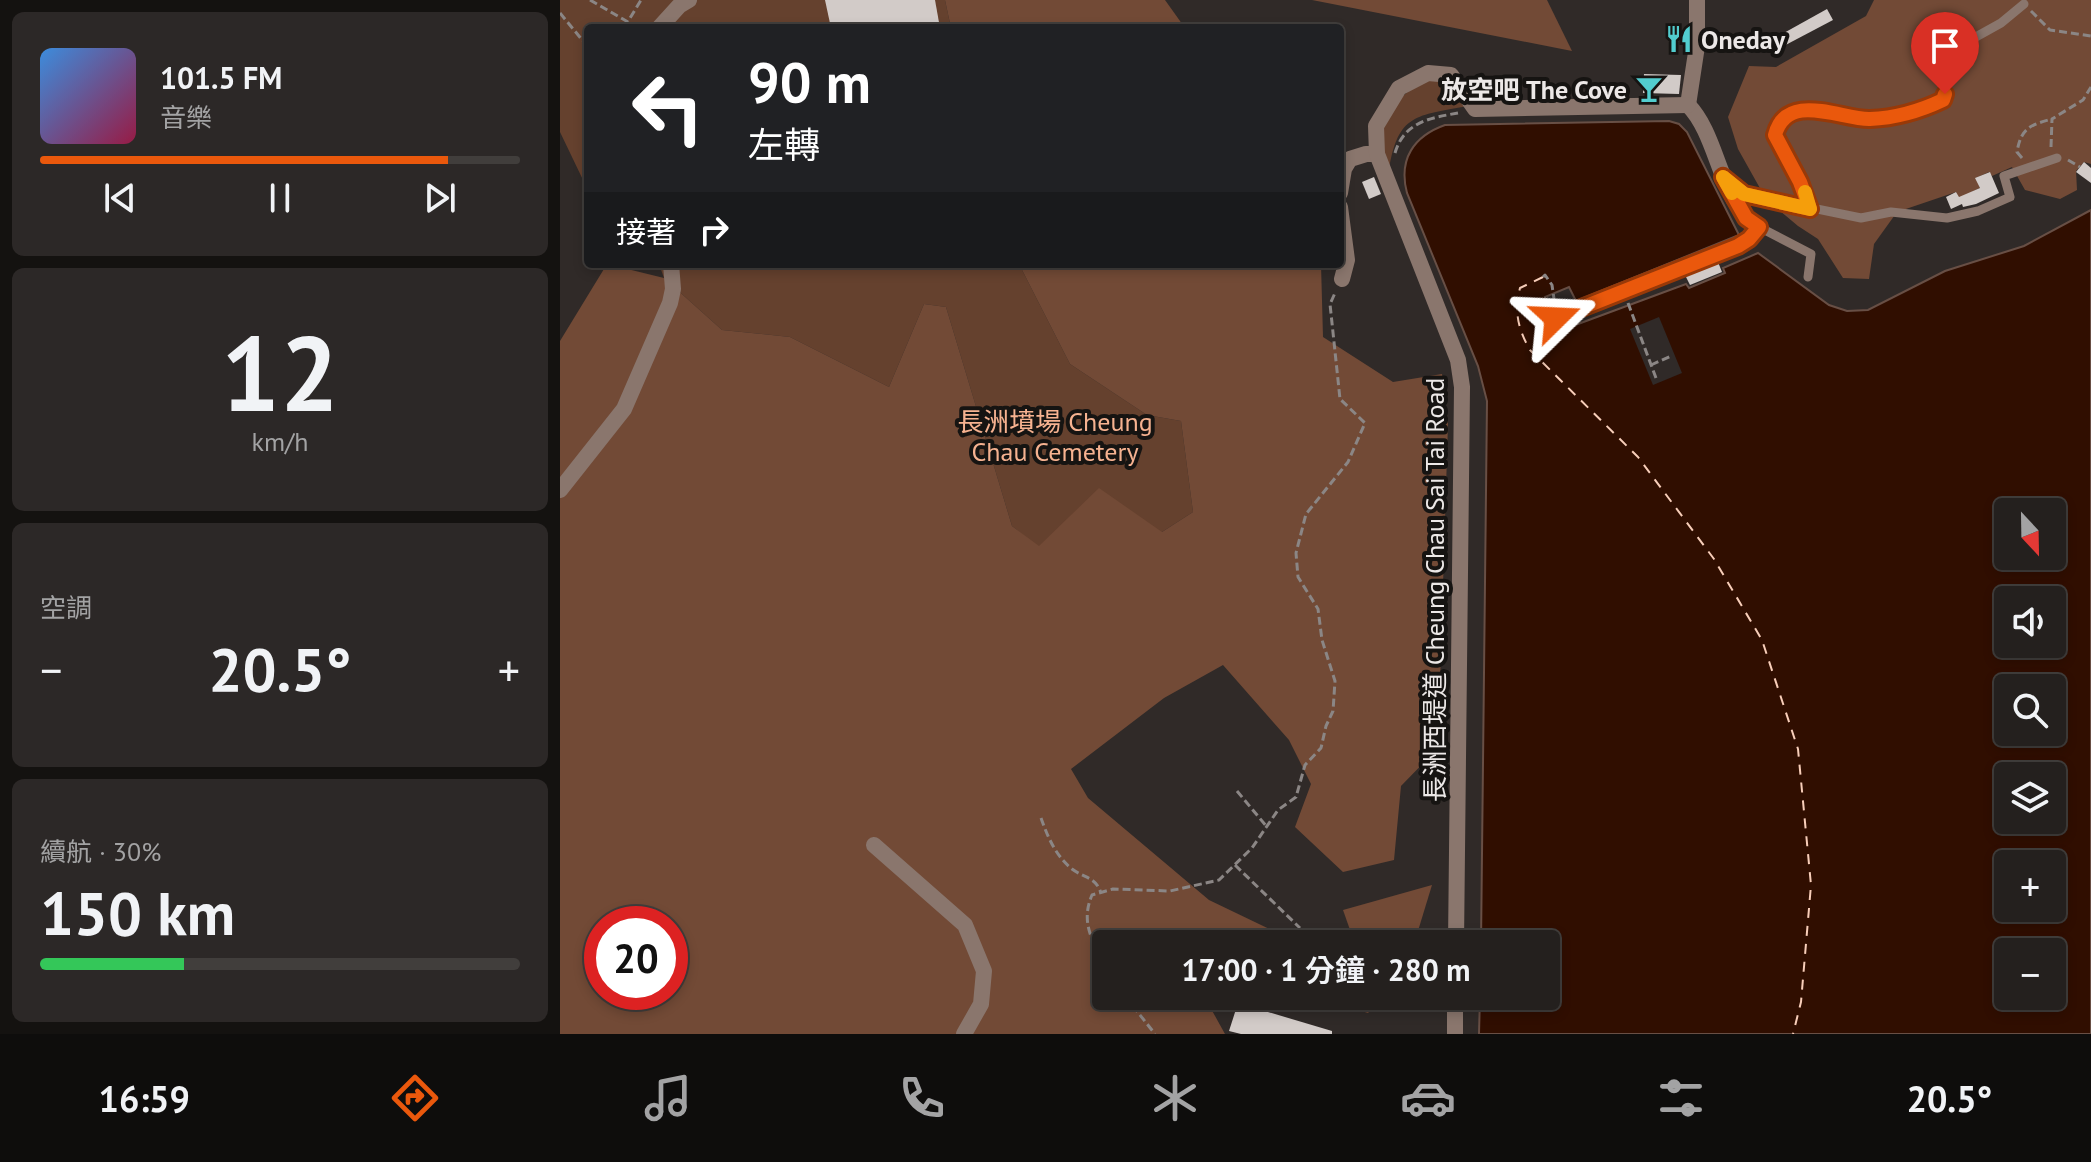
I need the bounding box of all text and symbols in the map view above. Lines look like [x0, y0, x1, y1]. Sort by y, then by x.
pin [1911, 12, 1979, 94]
place label: Oneday [1701, 23, 1786, 56]
restaurant icon: Oneday [1664, 24, 1694, 54]
icon: arrive [1923, 24, 1967, 68]
text: 90 m [748, 46, 871, 118]
icon: left [616, 56, 720, 160]
text: 101.5 FM [160, 58, 282, 97]
place label: 放空吧 The Cove [1441, 73, 1627, 106]
bar icon: 放空吧 The Cove [1634, 74, 1664, 104]
text: 音樂 [160, 101, 212, 134]
text: 左轉 [748, 121, 820, 168]
icon: previous [98, 176, 142, 220]
icon: pause [258, 176, 302, 220]
icon: next [418, 176, 462, 220]
icon: right [692, 208, 736, 252]
text: 接著 [616, 212, 676, 251]
position arrow [1514, 276, 1598, 360]
text: 12 [221, 305, 339, 440]
street label: 長洲西堤道 Cheung Chau Sai Tai Road [1418, 378, 1451, 802]
park label: 長洲墳場 Cheung Chau Cemetery [957, 405, 1153, 468]
text: km/h [252, 425, 309, 458]
north arrow [1994, 498, 2066, 570]
map controls [1994, 498, 2066, 1010]
button: sound [1994, 586, 2066, 658]
text: 空調 [40, 591, 92, 624]
text: 20.5° [208, 630, 352, 708]
text: − [40, 641, 62, 698]
text: + [498, 641, 520, 698]
button: search [1994, 674, 2066, 746]
button: layers [1994, 762, 2066, 834]
text: 續航 · 30% [40, 835, 161, 868]
button: + [1994, 850, 2066, 922]
text: 150 km [40, 874, 235, 952]
speed limit sign: 20 [584, 906, 688, 1010]
button: − [1994, 938, 2066, 1010]
text: 17:00 · 1 分鐘 · 280 m [1181, 950, 1471, 989]
icon: directions [387, 1070, 443, 1126]
icon: music [640, 1070, 696, 1126]
icon: phone [894, 1070, 950, 1126]
icon: climate [1147, 1070, 1203, 1126]
icon: car [1400, 1070, 1456, 1126]
icon: filters [1653, 1070, 1709, 1126]
text: 16:59 [99, 1075, 190, 1122]
text: 20.5° [1906, 1075, 1992, 1122]

